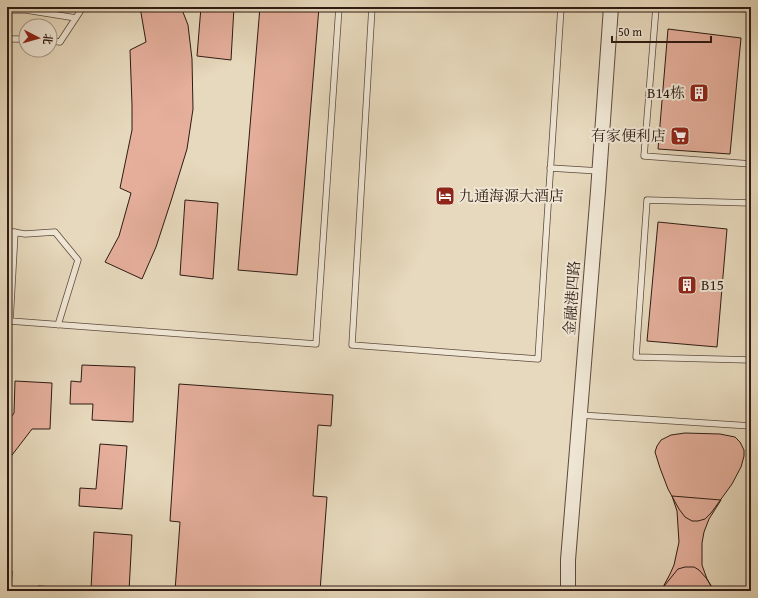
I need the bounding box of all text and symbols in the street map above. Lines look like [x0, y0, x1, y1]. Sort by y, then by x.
north arrow [18, 18, 58, 58]
scale bar [612, 18, 711, 44]
text: 50 m [618, 23, 642, 40]
text: 北 [39, 33, 56, 45]
place label: B14栋 [647, 82, 685, 103]
building icon: B14栋 [688, 82, 710, 104]
place label: 有家便利店 [591, 125, 666, 146]
supermarket icon: 有家便利店 [669, 125, 691, 147]
hotel icon: 九通海源大酒店 [434, 185, 456, 207]
place label: 九通海源大酒店 [459, 185, 564, 206]
street label: 金融港四路 [558, 260, 585, 336]
building icon: B15 [676, 274, 698, 296]
place label: B15 [701, 274, 724, 295]

